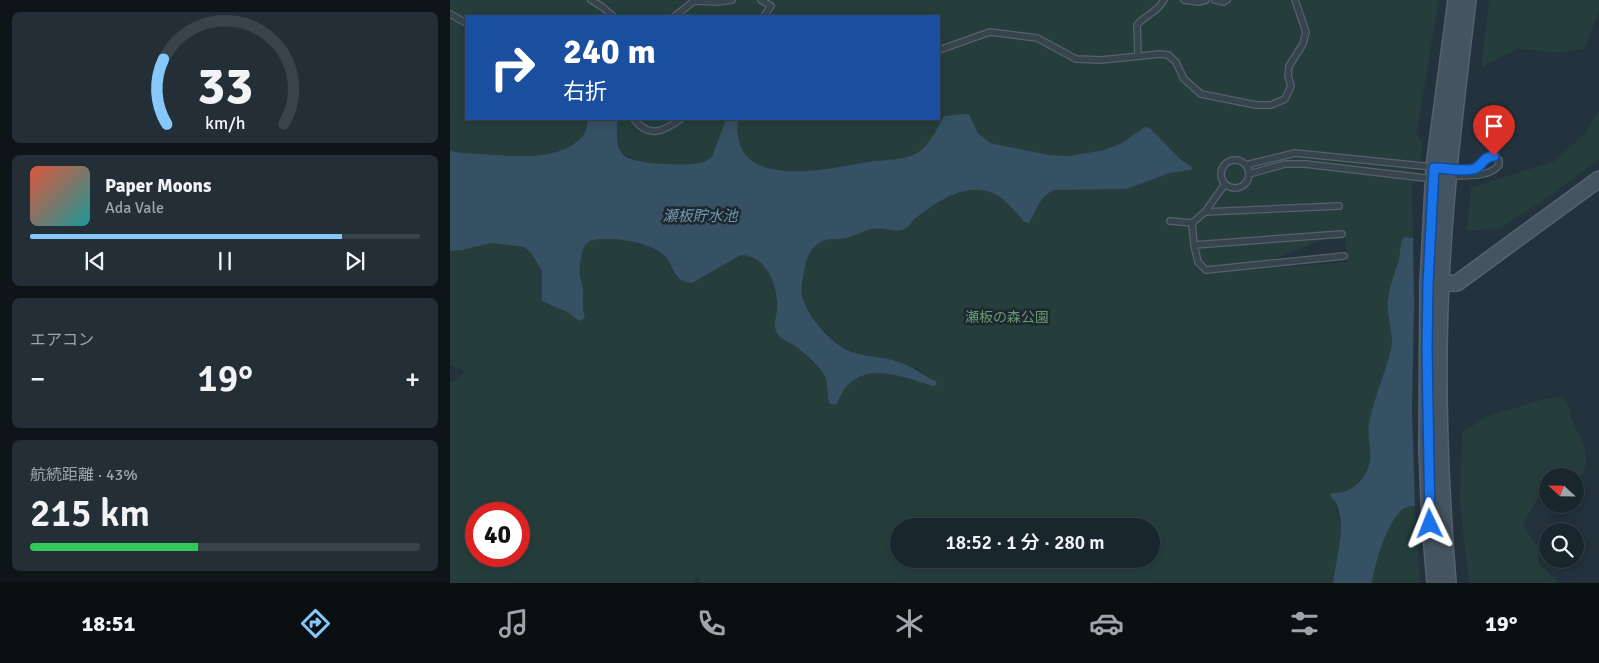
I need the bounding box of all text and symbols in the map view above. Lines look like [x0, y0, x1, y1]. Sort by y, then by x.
text: 240 m [563, 30, 656, 73]
icon: right [480, 35, 545, 100]
text: 33 [197, 54, 253, 118]
text: 右折 [563, 78, 607, 105]
pin [1473, 105, 1515, 156]
text: km/h [205, 112, 245, 134]
icon: arrive [1480, 112, 1508, 140]
text: Paper Moons [105, 174, 211, 198]
text: Ada Vale [105, 198, 164, 218]
water label: 瀬板貯水池 [662, 207, 739, 225]
icon: previous [81, 247, 109, 275]
icon: pause [211, 247, 239, 275]
icon: next [341, 247, 369, 275]
park label: 瀬板の森公園 [965, 309, 1049, 326]
text: エアコン [30, 330, 94, 350]
text: 19° [197, 355, 253, 402]
text: − [30, 362, 45, 396]
text: + [405, 362, 420, 396]
text: 航続距離 · 43% [30, 465, 138, 485]
north arrow [1539, 468, 1584, 512]
map controls [1539, 468, 1584, 568]
text: 215 km [30, 490, 150, 537]
position arrow [1403, 497, 1455, 549]
speed limit sign: 40 [465, 502, 530, 567]
button: search [1539, 523, 1584, 568]
text: 18:52 · 1 分 · 280 m [946, 531, 1104, 555]
icon: directions [298, 606, 333, 641]
icon: music [496, 606, 531, 641]
icon: phone [694, 606, 729, 641]
icon: climate [892, 606, 927, 641]
icon: car [1089, 606, 1124, 641]
icon: filters [1287, 606, 1322, 641]
text: 18:51 [81, 610, 135, 637]
text: 19° [1485, 610, 1518, 637]

